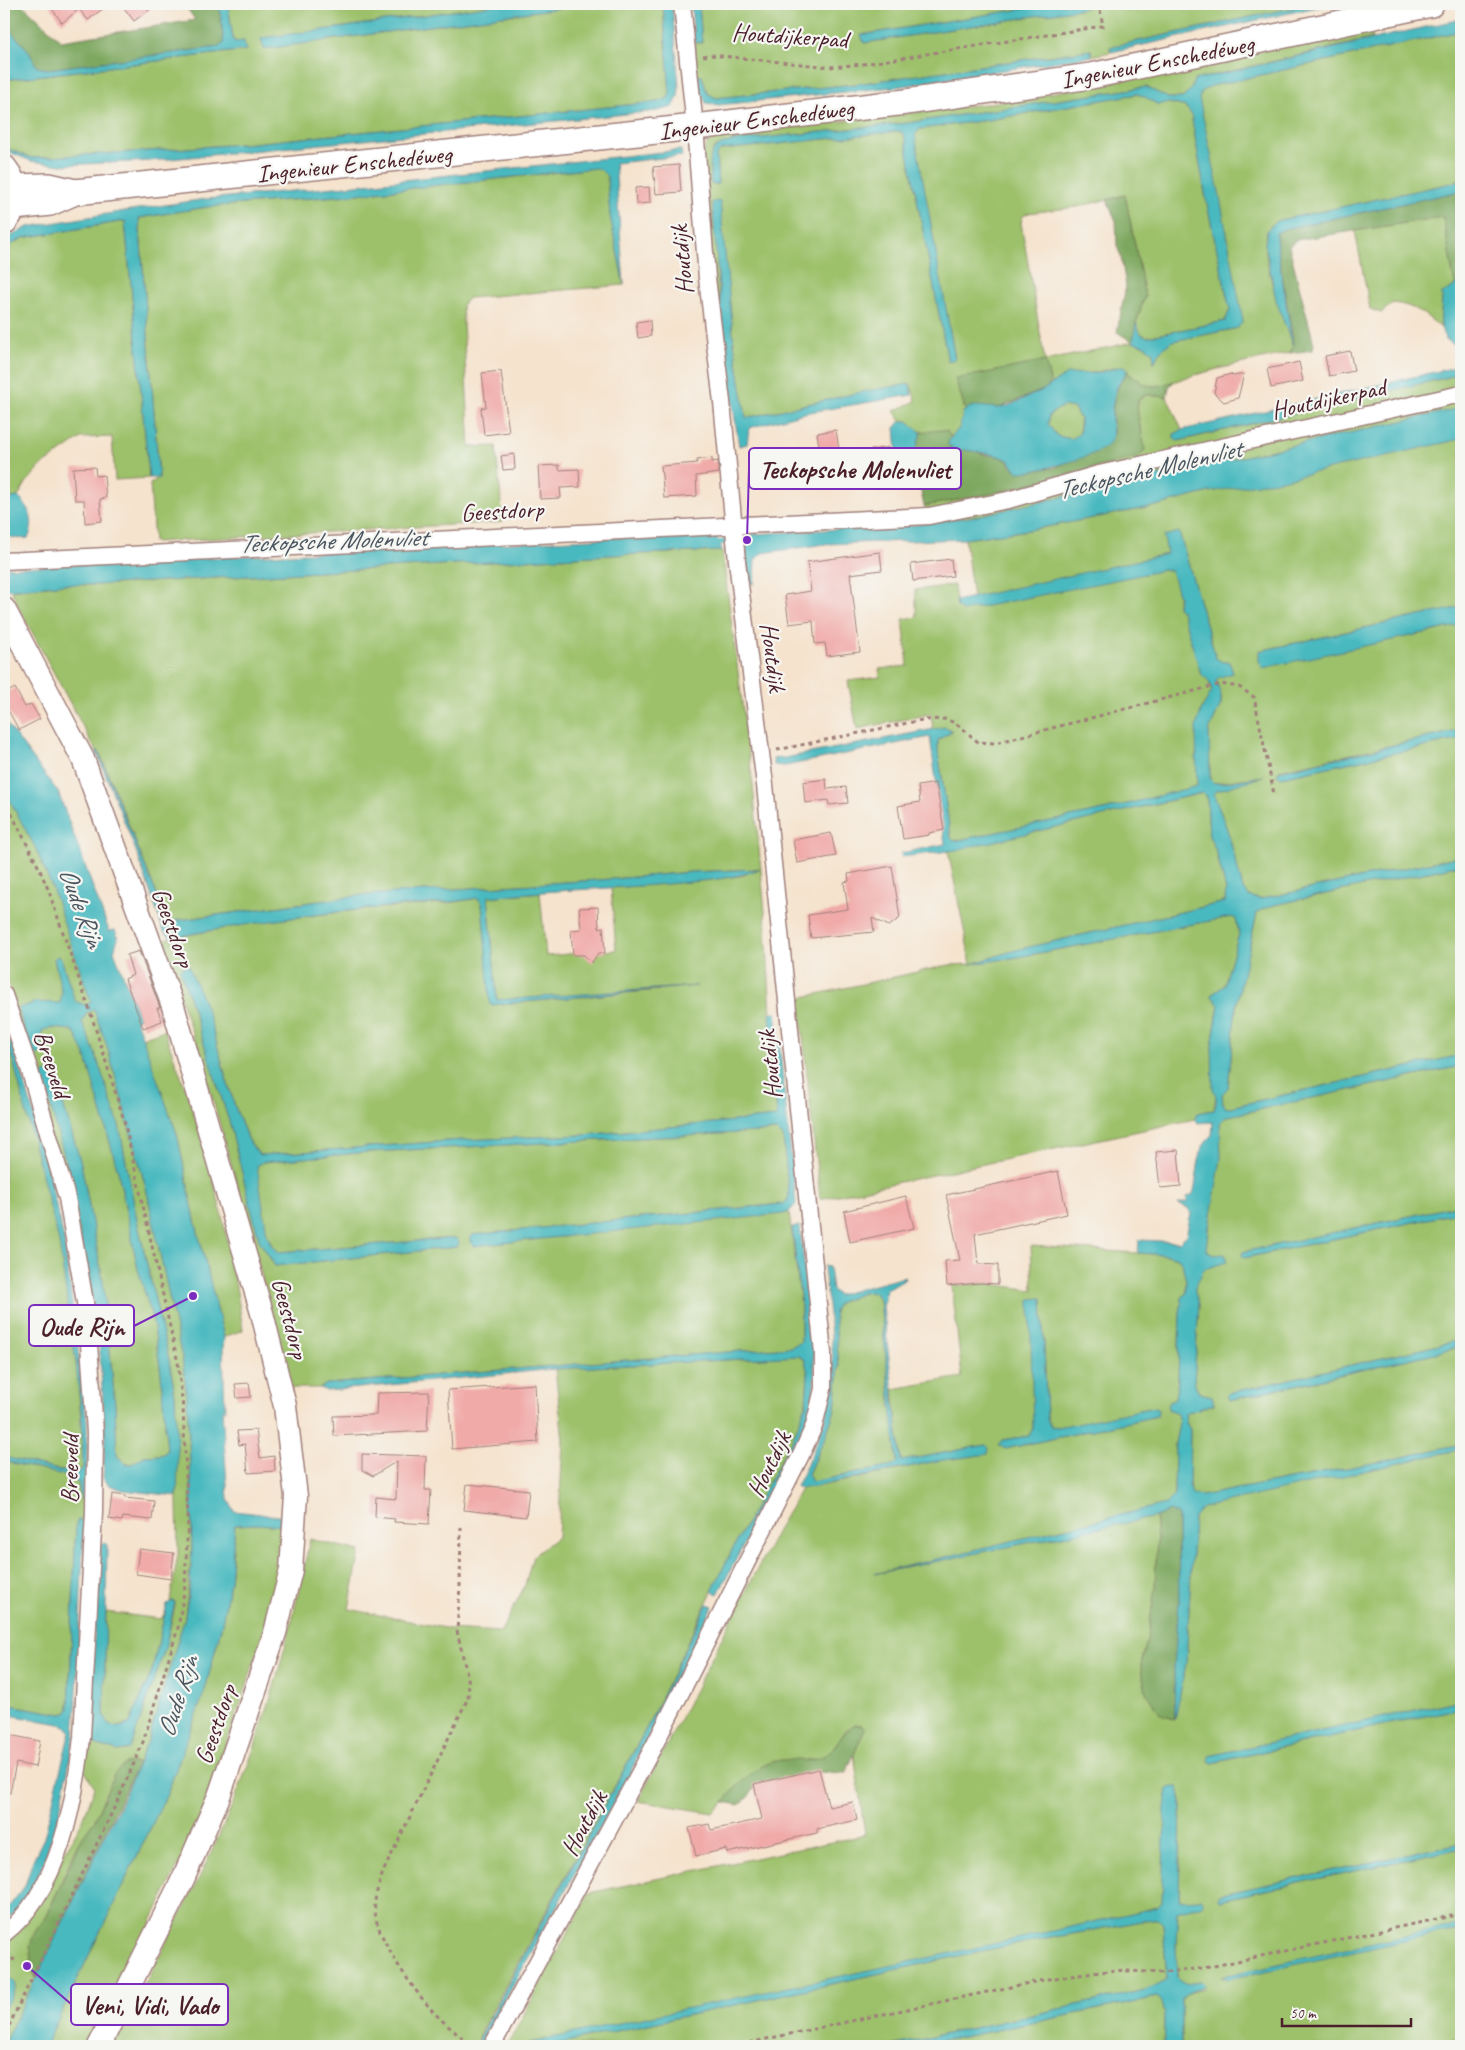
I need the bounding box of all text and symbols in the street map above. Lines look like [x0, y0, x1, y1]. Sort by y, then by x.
street label: Houtdijkerpad [731, 16, 853, 56]
street label: Ingenieur Enschedéweg [1058, 27, 1258, 96]
street label: Ingenieur Enschedéweg [657, 92, 857, 148]
street label: Ingenieur Enschedéweg [255, 138, 455, 190]
street label: Houtdijk [663, 222, 701, 296]
street label: Houtdijkerpad [1268, 370, 1392, 427]
water label: Teckopsche Molenvliet [1054, 431, 1249, 507]
callout: Teckopsche Molenvliet [749, 448, 961, 489]
text: Teckopsche Molenvliet [759, 453, 954, 486]
street label: Geestdorp [460, 493, 546, 529]
water label: Teckopsche Molenvliet [239, 521, 433, 560]
street label: Houtdijk [753, 621, 793, 695]
water label: Oude Rijn [51, 862, 113, 954]
street label: Geestdorp [144, 883, 203, 973]
street label: Breeveld [26, 1027, 79, 1106]
street label: Houtdijk [750, 1027, 790, 1101]
street label: Geestdorp [264, 1274, 317, 1364]
callout: Oude Rijn [29, 1305, 134, 1346]
text: Oude Rijn [40, 1310, 127, 1343]
street label: Houtdijk [739, 1425, 799, 1503]
street label: Breeveld [53, 1430, 87, 1504]
water label: Oude Rijn [149, 1649, 207, 1741]
street label: Geestdorp [187, 1679, 245, 1768]
street label: Houtdijk [554, 1784, 615, 1862]
callout: Veni, Vidi, Vado [71, 1984, 228, 2025]
text: Veni, Vidi, Vado [82, 1989, 221, 2022]
scale bar [1282, 1995, 1411, 2027]
text: 50 m [1290, 2004, 1317, 2023]

